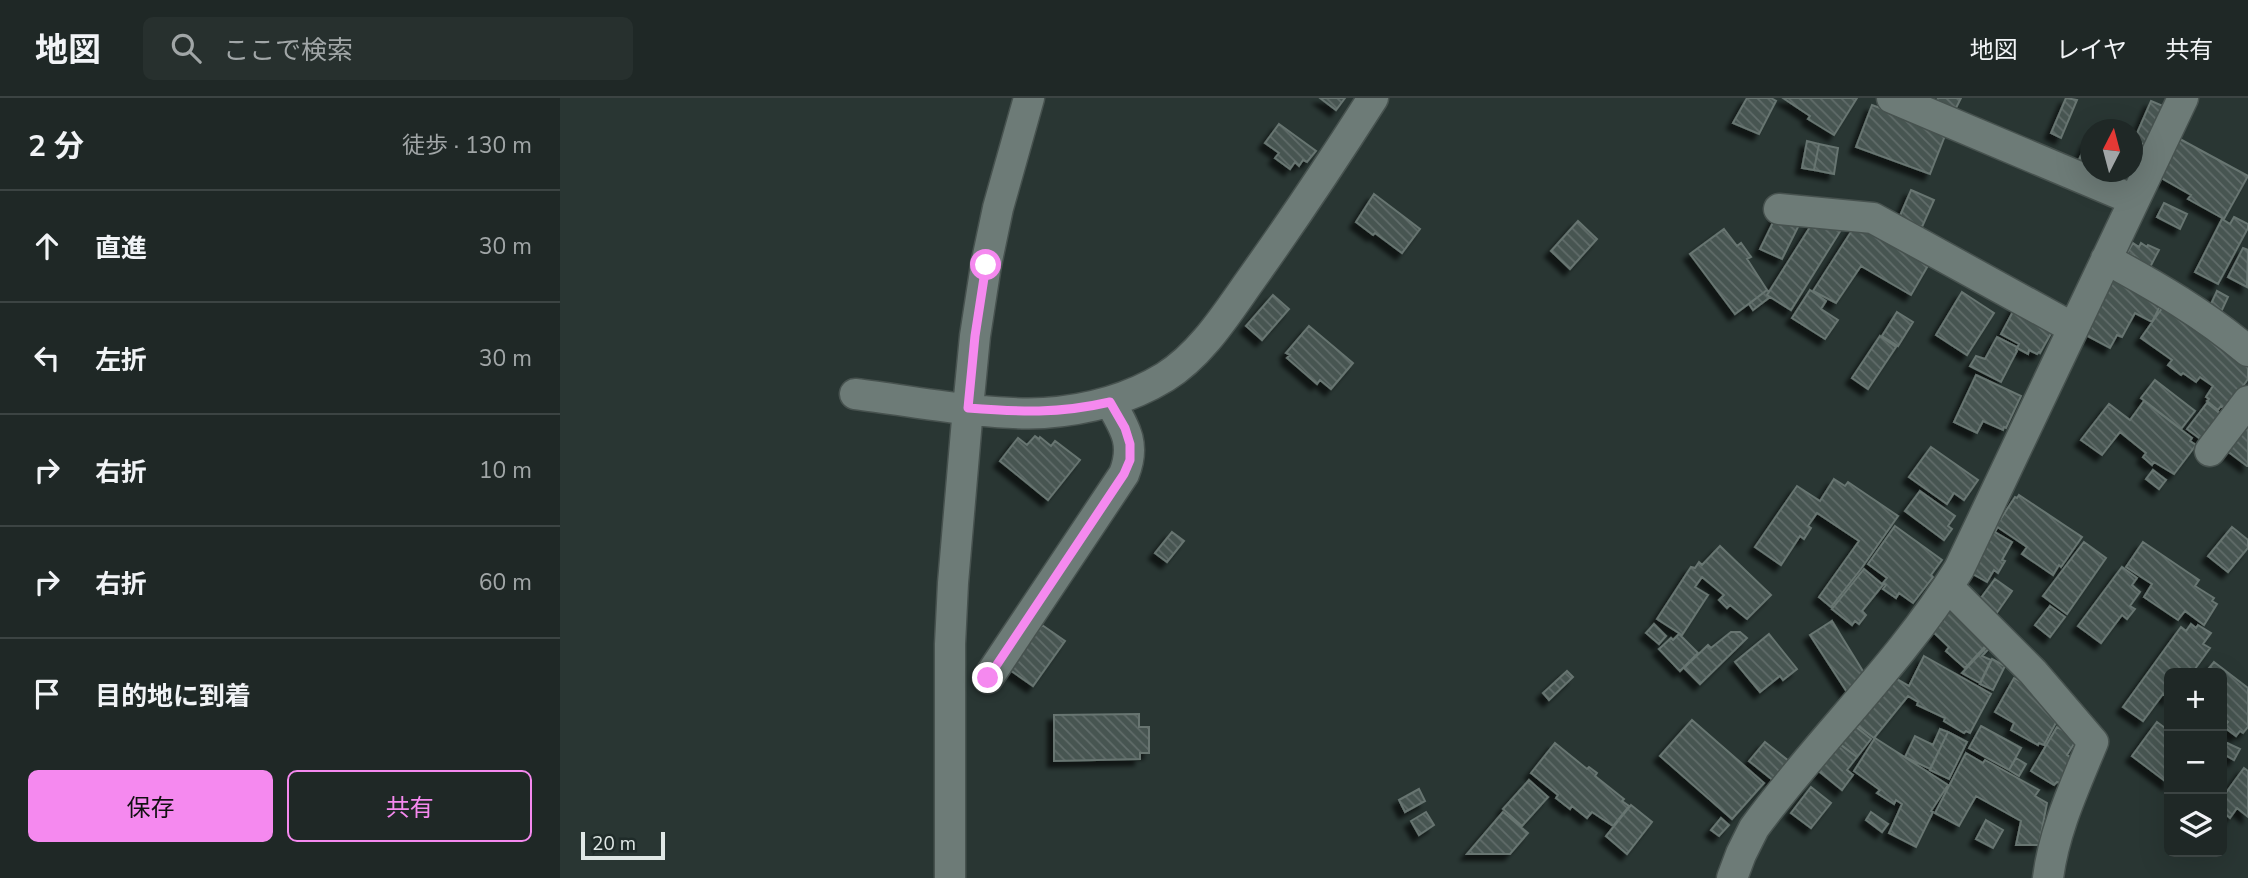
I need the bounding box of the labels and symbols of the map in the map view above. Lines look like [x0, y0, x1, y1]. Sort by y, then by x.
north arrow [2080, 119, 2143, 182]
route start [970, 249, 1001, 280]
route end [972, 662, 1003, 693]
scale bar [581, 829, 665, 861]

